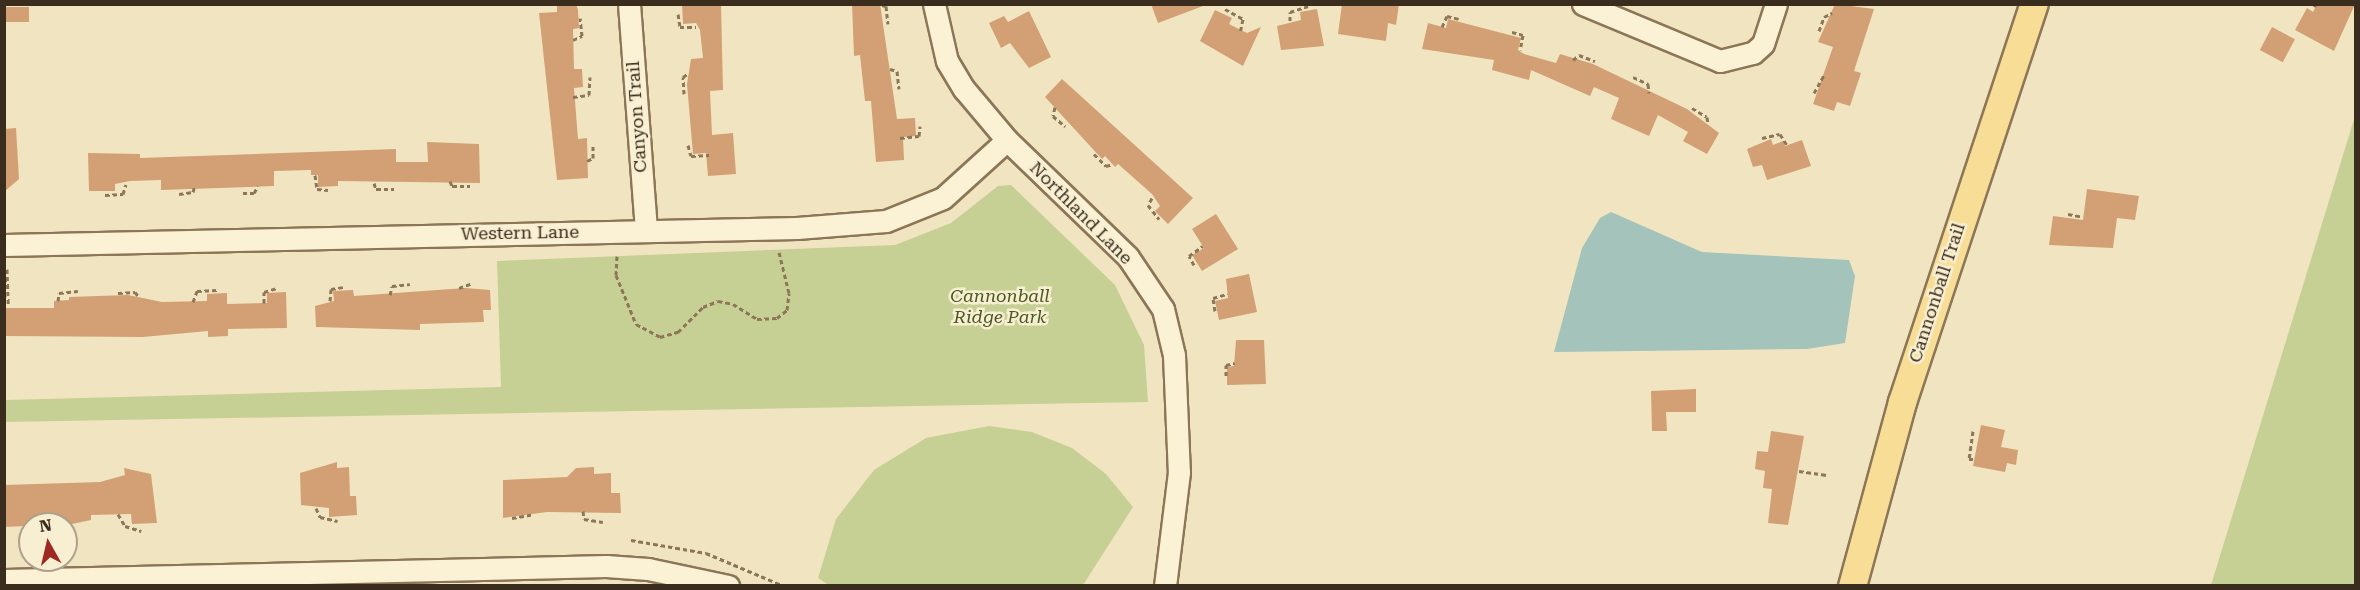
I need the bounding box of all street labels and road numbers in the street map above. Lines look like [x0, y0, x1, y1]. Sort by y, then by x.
street label: Canyon Trail [622, 61, 652, 173]
street label: Northland Lane [1025, 157, 1137, 269]
street label: Western Lane [461, 221, 579, 245]
street label: Cannonball Trail [1904, 221, 1970, 365]

